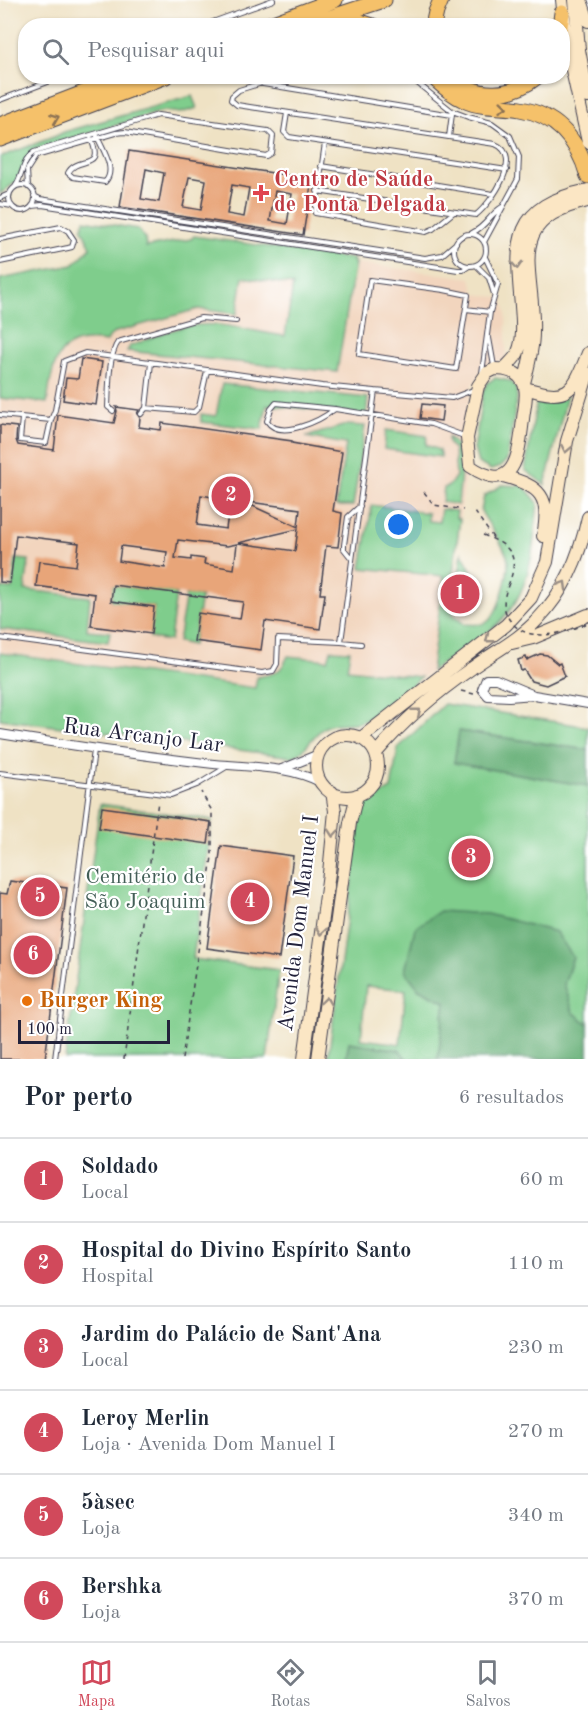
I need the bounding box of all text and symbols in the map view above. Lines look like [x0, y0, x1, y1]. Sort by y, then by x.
search box [18, 18, 570, 84]
icon: search [39, 35, 72, 68]
text: Pesquisar aqui [87, 40, 224, 62]
one-way arrow [498, 100, 507, 113]
one-way arrow [49, 113, 60, 125]
place label: Centro de Saúde de Ponta Delgada [274, 169, 446, 216]
marker: Centro de Saúde de Ponta Delgada [252, 184, 270, 202]
one-way arrow [511, 261, 524, 270]
one-way arrow [560, 444, 573, 454]
pin: 2 [212, 474, 250, 518]
your location [384, 510, 413, 539]
pin: 1 [440, 572, 480, 616]
one-way arrow [556, 581, 567, 591]
one-way arrow [485, 631, 496, 642]
one-way arrow [410, 708, 421, 719]
street label: Rua Arcanjo Lar [62, 715, 224, 757]
street label: Avenida Dom Manuel I [275, 813, 323, 1033]
one-way arrow [327, 828, 340, 837]
pin: 3 [452, 836, 490, 880]
park label: Cemitério de São Joaquim [84, 866, 206, 913]
pin: 5 [20, 874, 60, 920]
pin: 4 [230, 880, 270, 924]
one-way arrow [316, 926, 328, 936]
pin: 6 [14, 932, 52, 978]
place label: Burger King [39, 990, 162, 1012]
marker: Burger King [20, 994, 34, 1008]
one-way arrow [319, 996, 332, 1006]
scale bar [18, 1017, 170, 1044]
text: 100 m [27, 1022, 72, 1038]
text: Por perto [24, 1085, 133, 1111]
text: 6 resultados [459, 1088, 564, 1108]
text: Soldado [81, 1156, 158, 1178]
text: 1 [38, 1170, 49, 1190]
text: 60 m [519, 1170, 564, 1190]
text: Local [81, 1183, 128, 1203]
text: Hospital do Divino Espírito Santo [81, 1240, 411, 1262]
text: 2 [38, 1254, 49, 1274]
text: 110 m [508, 1254, 564, 1274]
text: Hospital [81, 1267, 153, 1287]
text: Jardim do Palácio de Sant'Ana [81, 1324, 381, 1346]
text: 3 [38, 1338, 49, 1358]
text: 230 m [508, 1338, 564, 1358]
text: Local [81, 1351, 128, 1371]
text: Leroy Merlin [81, 1408, 209, 1430]
text: 4 [38, 1422, 49, 1442]
text: 270 m [508, 1422, 564, 1442]
text: Loja · Avenida Dom Manuel I [81, 1435, 336, 1455]
text: 5àsec [81, 1492, 135, 1514]
text: 5 [38, 1506, 49, 1526]
text: 340 m [508, 1506, 564, 1526]
text: Loja [81, 1519, 121, 1539]
text: Bershka [81, 1576, 162, 1598]
text: 6 [38, 1590, 49, 1610]
text: 370 m [508, 1590, 564, 1610]
text: Loja [81, 1603, 121, 1623]
tab: Mapa [78, 1656, 115, 1712]
tab: Rotas [270, 1656, 310, 1712]
tab: Salvos [466, 1656, 510, 1712]

